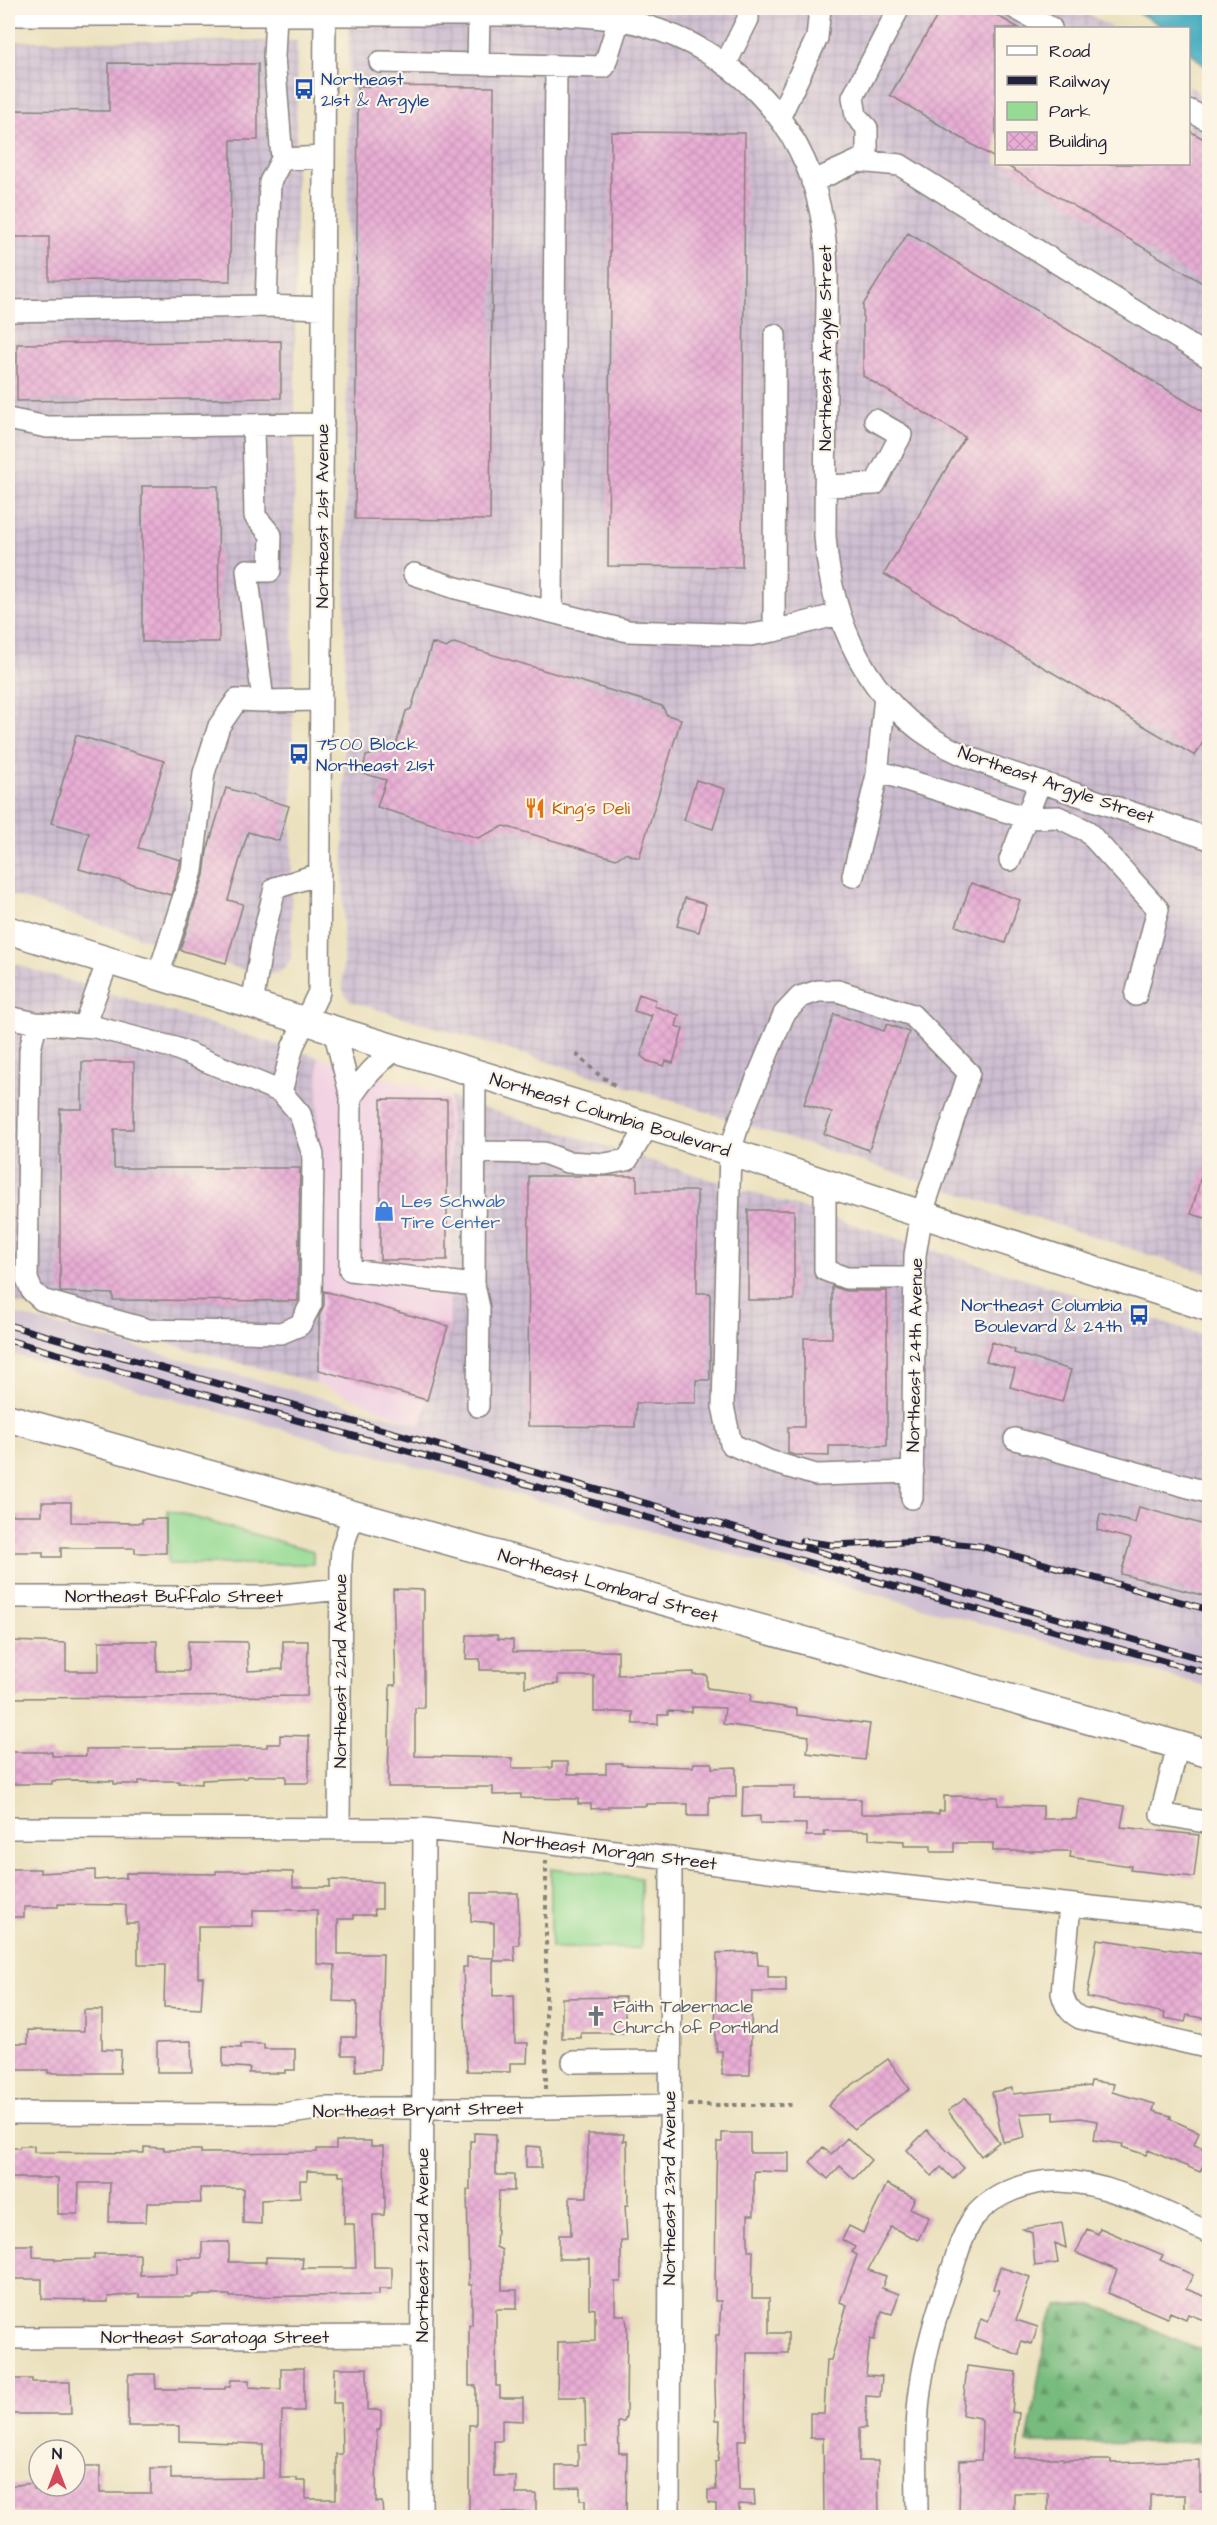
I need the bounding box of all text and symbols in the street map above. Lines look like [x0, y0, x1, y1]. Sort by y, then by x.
legend [995, 27, 1190, 165]
text: Road [1049, 39, 1090, 64]
place label: Northeast 21st & Argyle [321, 67, 430, 114]
text: Railway [1049, 69, 1110, 95]
bus stop icon: Northeast 21st & Argyle [292, 77, 316, 101]
text: Park [1049, 99, 1091, 124]
text: Building [1049, 129, 1107, 155]
street label: Northeast Argyle Street [813, 244, 839, 451]
street label: Northeast 21st Avenue [310, 423, 335, 608]
place label: 7500 Block Northeast 21st [316, 732, 436, 778]
street label: Northeast Argyle Street [954, 740, 1158, 832]
bus stop icon: 7500 Block Northeast 21st [287, 742, 311, 766]
restaurant icon: King's Deli [523, 796, 547, 820]
place label: King's Deli [552, 796, 630, 822]
street label: Northeast Columbia Boulevard [487, 1066, 733, 1164]
place label: Les Schwab Tire Center [401, 1189, 505, 1235]
shop icon: Les Schwab Tire Center [372, 1199, 396, 1223]
street label: Northeast 24th Avenue [901, 1257, 929, 1452]
place label: Northeast Columbia Boulevard & 24th [961, 1293, 1122, 1339]
bus stop icon: Northeast Columbia Boulevard & 24th [1127, 1303, 1151, 1327]
street label: Northeast Lombard Street [495, 1543, 722, 1630]
street label: Northeast 22nd Avenue [328, 1574, 353, 1768]
street label: Northeast Buffalo Street [65, 1584, 284, 1609]
street label: Northeast Morgan Street [502, 1825, 719, 1878]
place label: Faith Tabernacle Church of Portland [613, 1994, 778, 2040]
church icon: Faith Tabernacle Church of Portland [584, 2004, 608, 2028]
street label: Northeast 23rd Avenue [657, 2091, 682, 2285]
street label: Northeast Bryant Street [312, 2096, 524, 2125]
street label: Northeast 22nd Avenue [410, 2148, 435, 2342]
street label: Northeast Saratoga Street [101, 2325, 330, 2351]
north arrow [27, 2438, 87, 2498]
text: N [52, 2443, 62, 2465]

